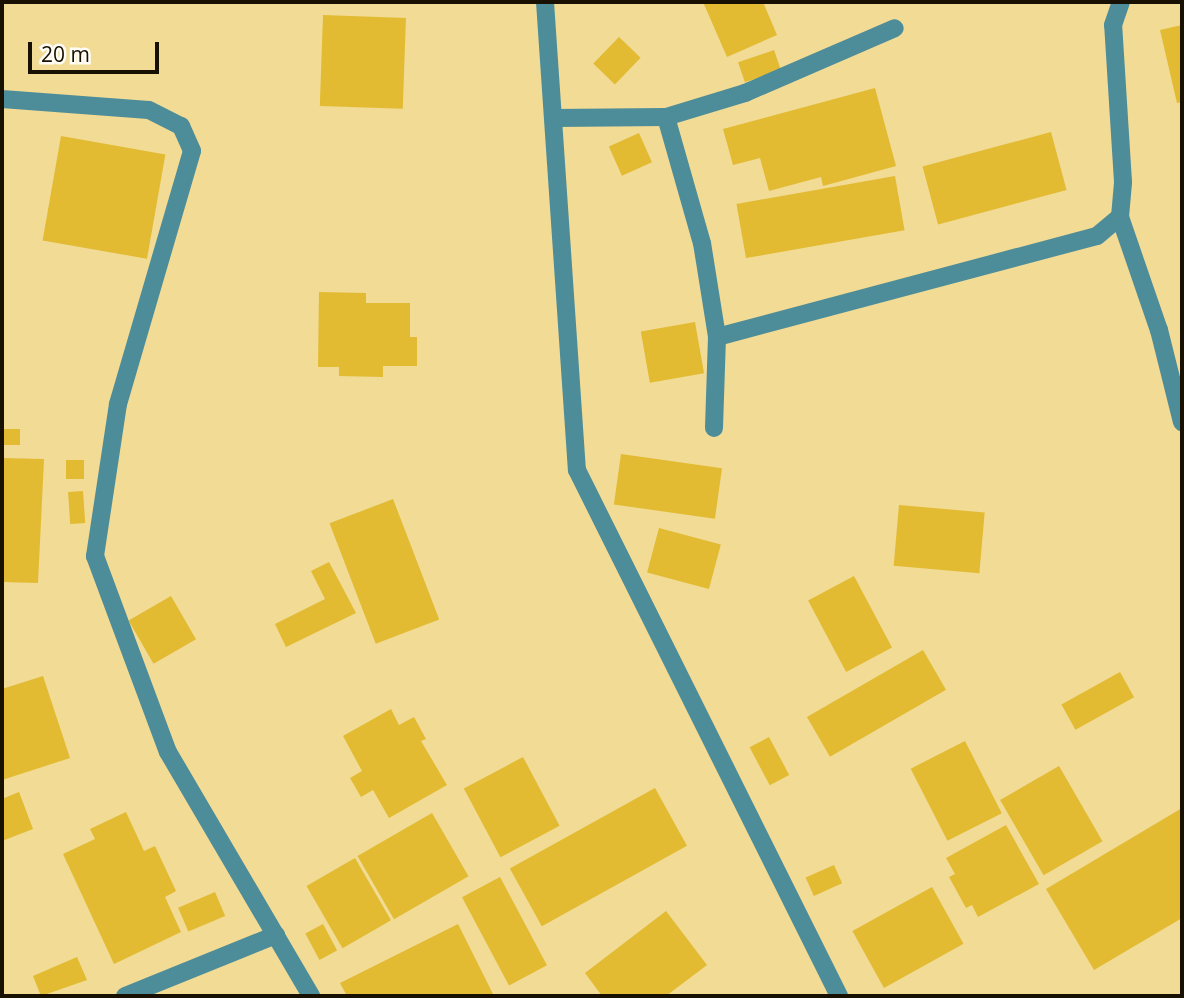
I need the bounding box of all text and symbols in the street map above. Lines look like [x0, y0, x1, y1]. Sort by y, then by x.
scale bar [32, 28, 163, 72]
text: 20 m [41, 40, 90, 68]

